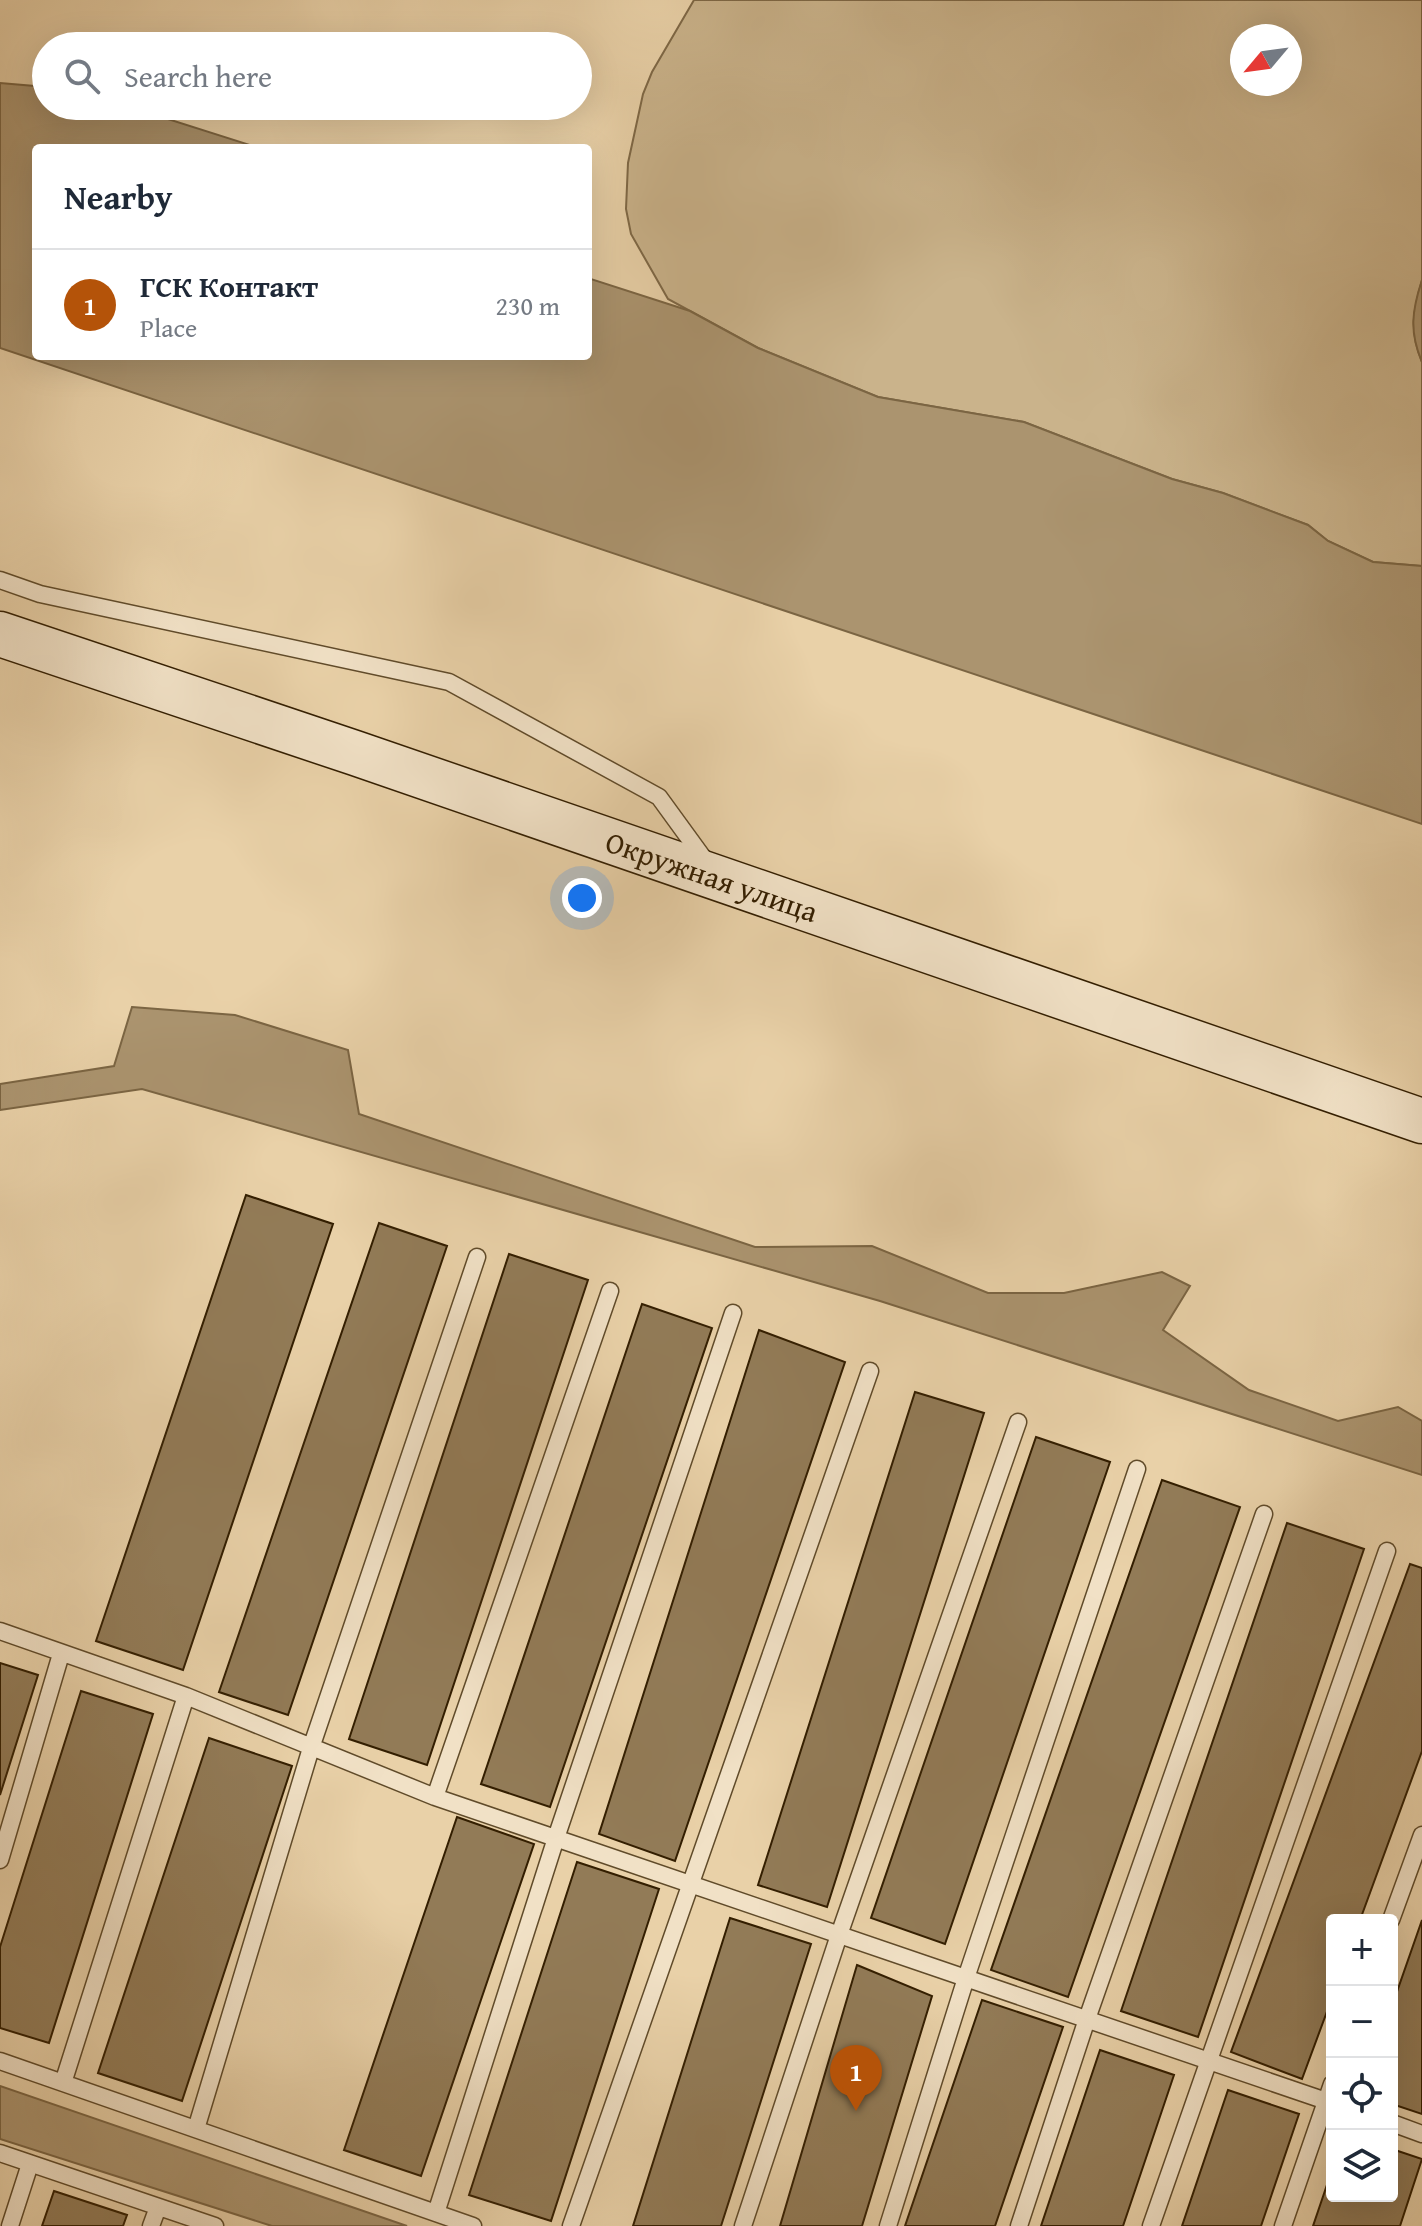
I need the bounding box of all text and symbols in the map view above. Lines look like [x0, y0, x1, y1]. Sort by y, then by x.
north arrow [1230, 24, 1302, 96]
search box [32, 32, 592, 120]
icon: search [60, 54, 104, 98]
text: Search here [124, 54, 272, 98]
text: Nearby [64, 172, 173, 221]
text: ГСК Контакт [140, 264, 318, 308]
text: 1 [83, 286, 97, 325]
text: 230 m [495, 286, 560, 325]
text: Place [140, 308, 197, 347]
street label: Окружная улица [600, 819, 825, 933]
your location [562, 878, 602, 918]
map controls [1326, 1914, 1398, 2202]
button: + [1326, 1914, 1398, 1986]
button: − [1326, 1986, 1398, 2058]
pin: 1 [830, 2045, 882, 2111]
button: locate [1326, 2058, 1398, 2130]
button: layers [1326, 2130, 1398, 2202]

